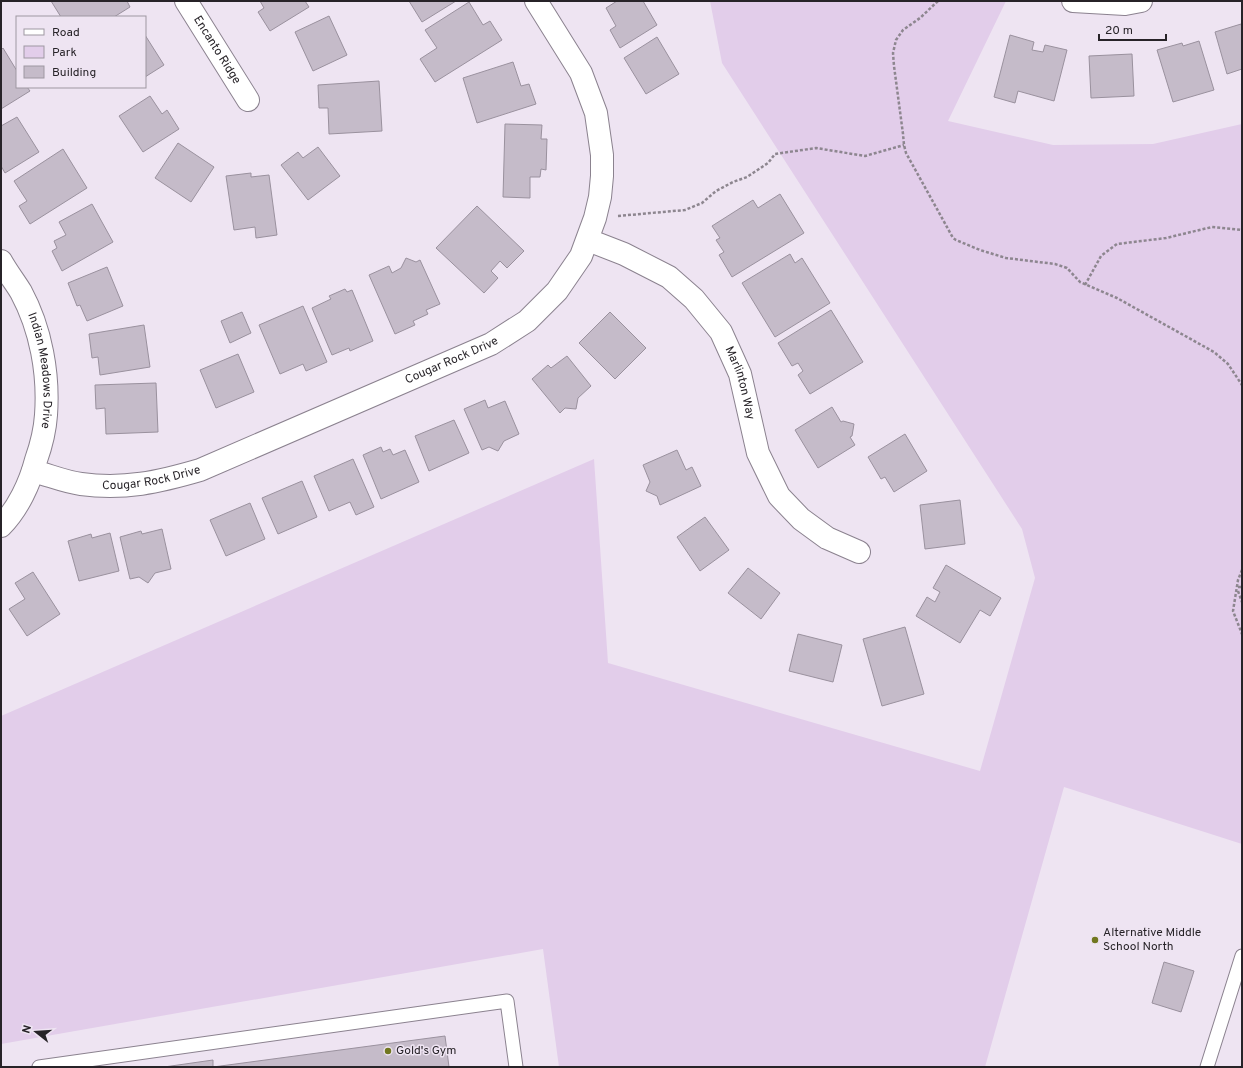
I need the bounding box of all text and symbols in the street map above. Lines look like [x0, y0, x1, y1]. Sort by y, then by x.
street label: Encanto Ridge [189, 13, 244, 87]
legend [16, 16, 146, 88]
scale bar [1099, 16, 1166, 42]
text: 20 m [1105, 23, 1133, 39]
text: Road [52, 25, 80, 41]
text: Park [52, 45, 77, 61]
text: Building [52, 65, 96, 81]
street label: Indian Meadows Drive [23, 310, 55, 430]
street label: Cougar Rock Drive [403, 333, 502, 388]
street label: Marlinton Way [721, 344, 758, 421]
street label: Cougar Rock Drive [102, 462, 203, 494]
place label: Alternative Middle School North [1103, 925, 1201, 955]
marker: Alternative Middle School North [1090, 935, 1100, 945]
north arrow [16, 1012, 56, 1052]
text: N [20, 1024, 35, 1035]
place label: Gold's Gym [396, 1043, 457, 1059]
marker: Gold's Gym [383, 1046, 393, 1056]

